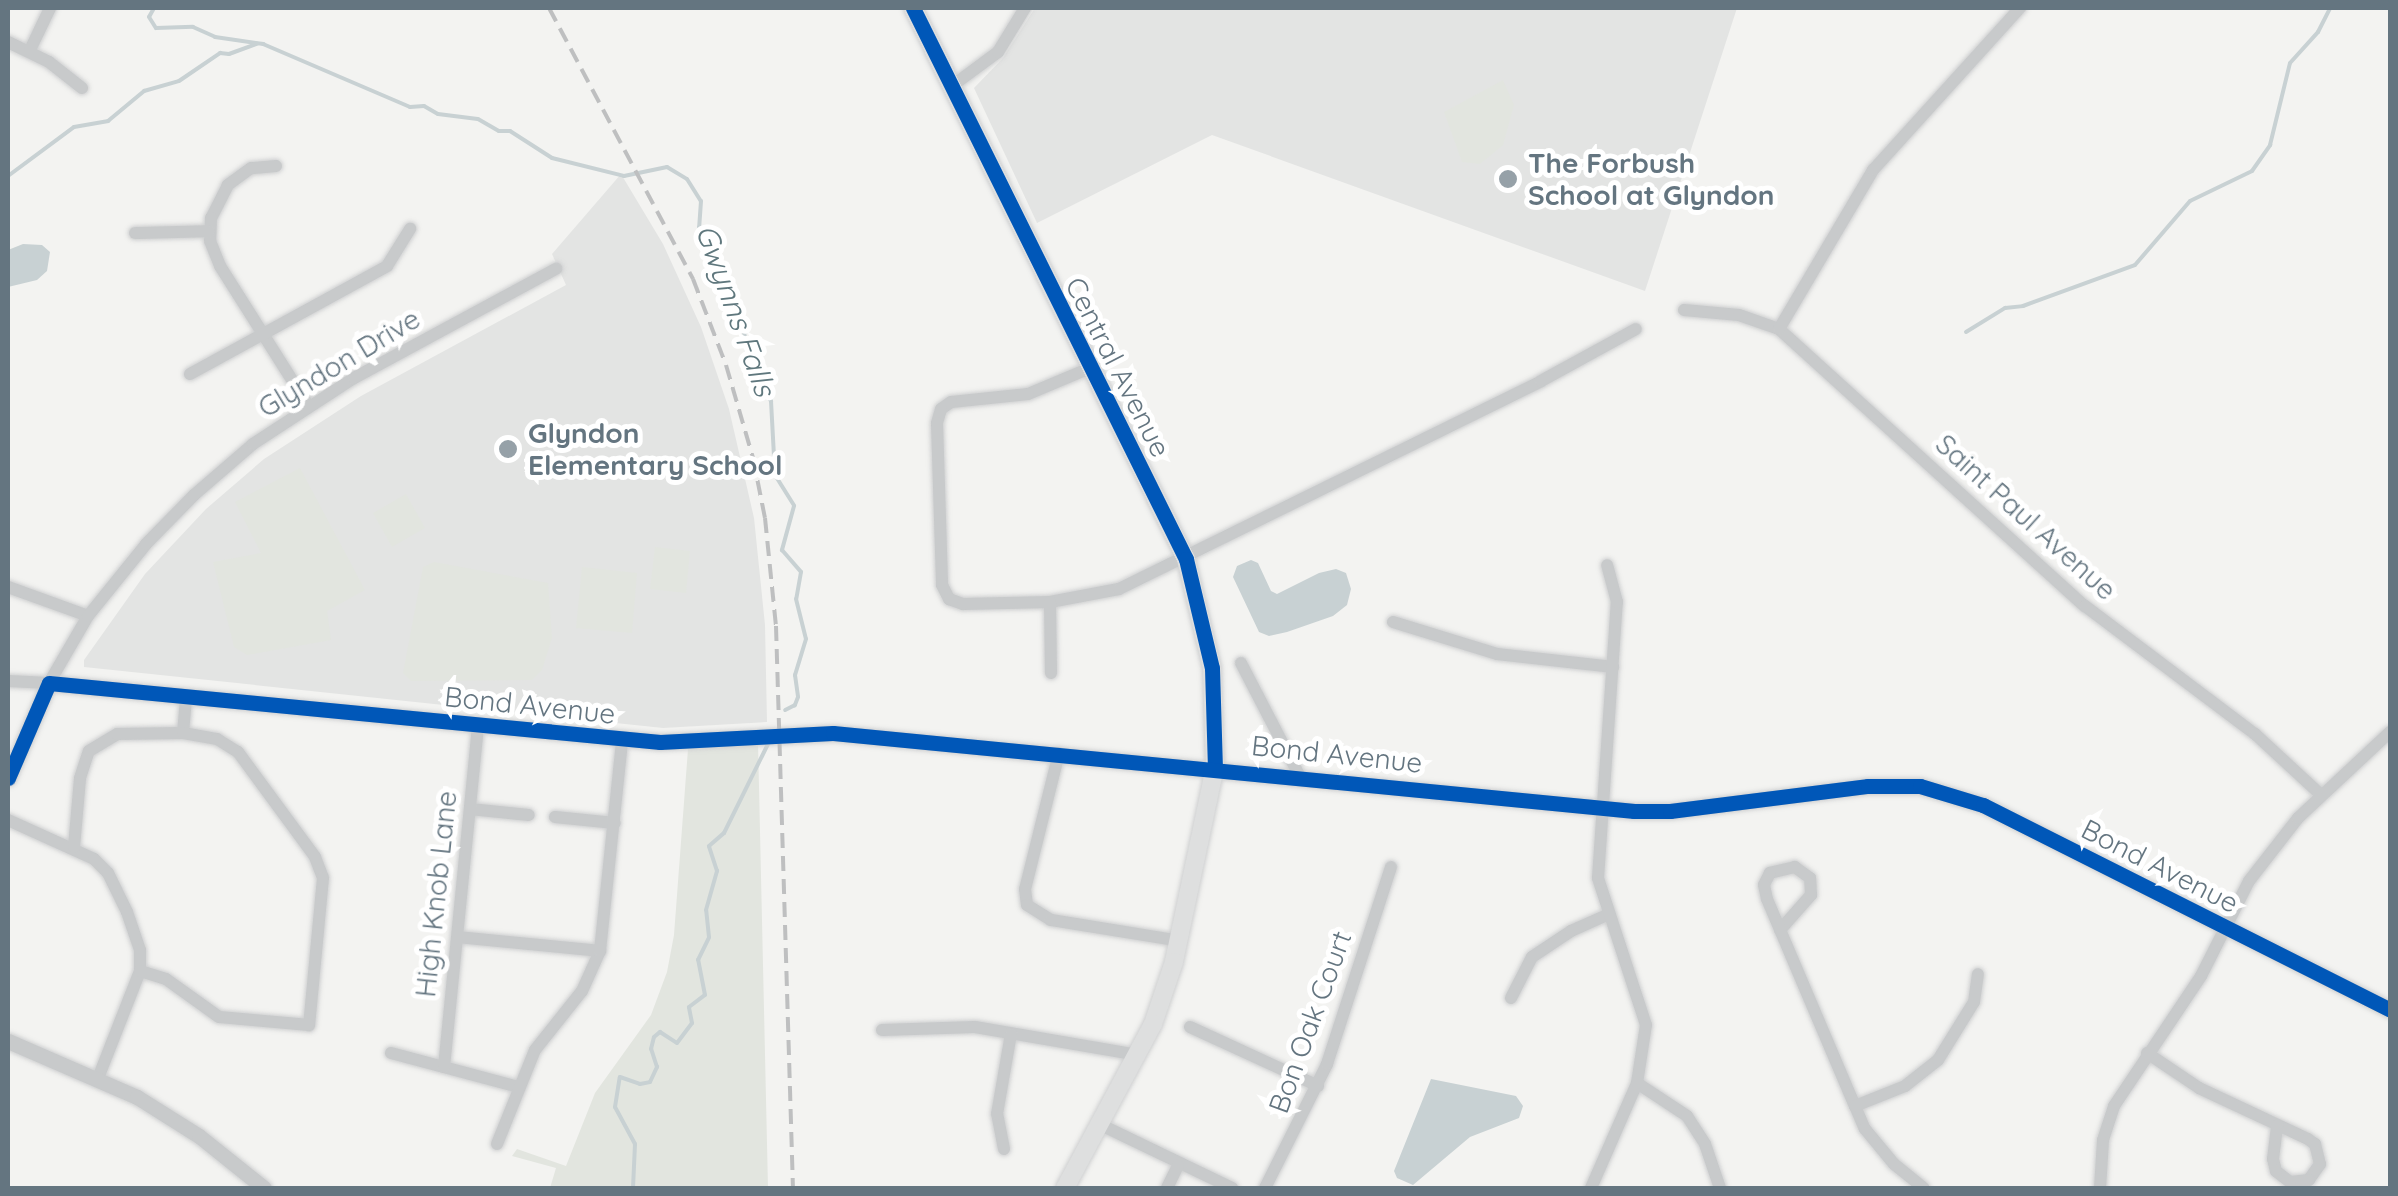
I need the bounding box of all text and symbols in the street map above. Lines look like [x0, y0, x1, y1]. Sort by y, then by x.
place label: The Forbush School at Glyndon [1528, 146, 1774, 212]
marker: The Forbush School at Glyndon [1497, 168, 1519, 190]
water label: Gwynns Falls [688, 219, 784, 401]
street label: Central Avenue [1058, 272, 1178, 462]
street label: Glyndon Drive [252, 302, 426, 424]
place label: Glyndon Elementary School [528, 416, 782, 482]
street label: Saint Paul Avenue [1929, 427, 2123, 607]
marker: Glyndon Elementary School [497, 438, 519, 460]
street label: Bond Avenue [443, 679, 617, 731]
street label: Bond Avenue [1250, 728, 1424, 780]
street label: High Knob Lane [408, 789, 464, 999]
street label: Bond Avenue [2076, 812, 2244, 920]
street label: Bon Oak Court [1261, 926, 1359, 1118]

